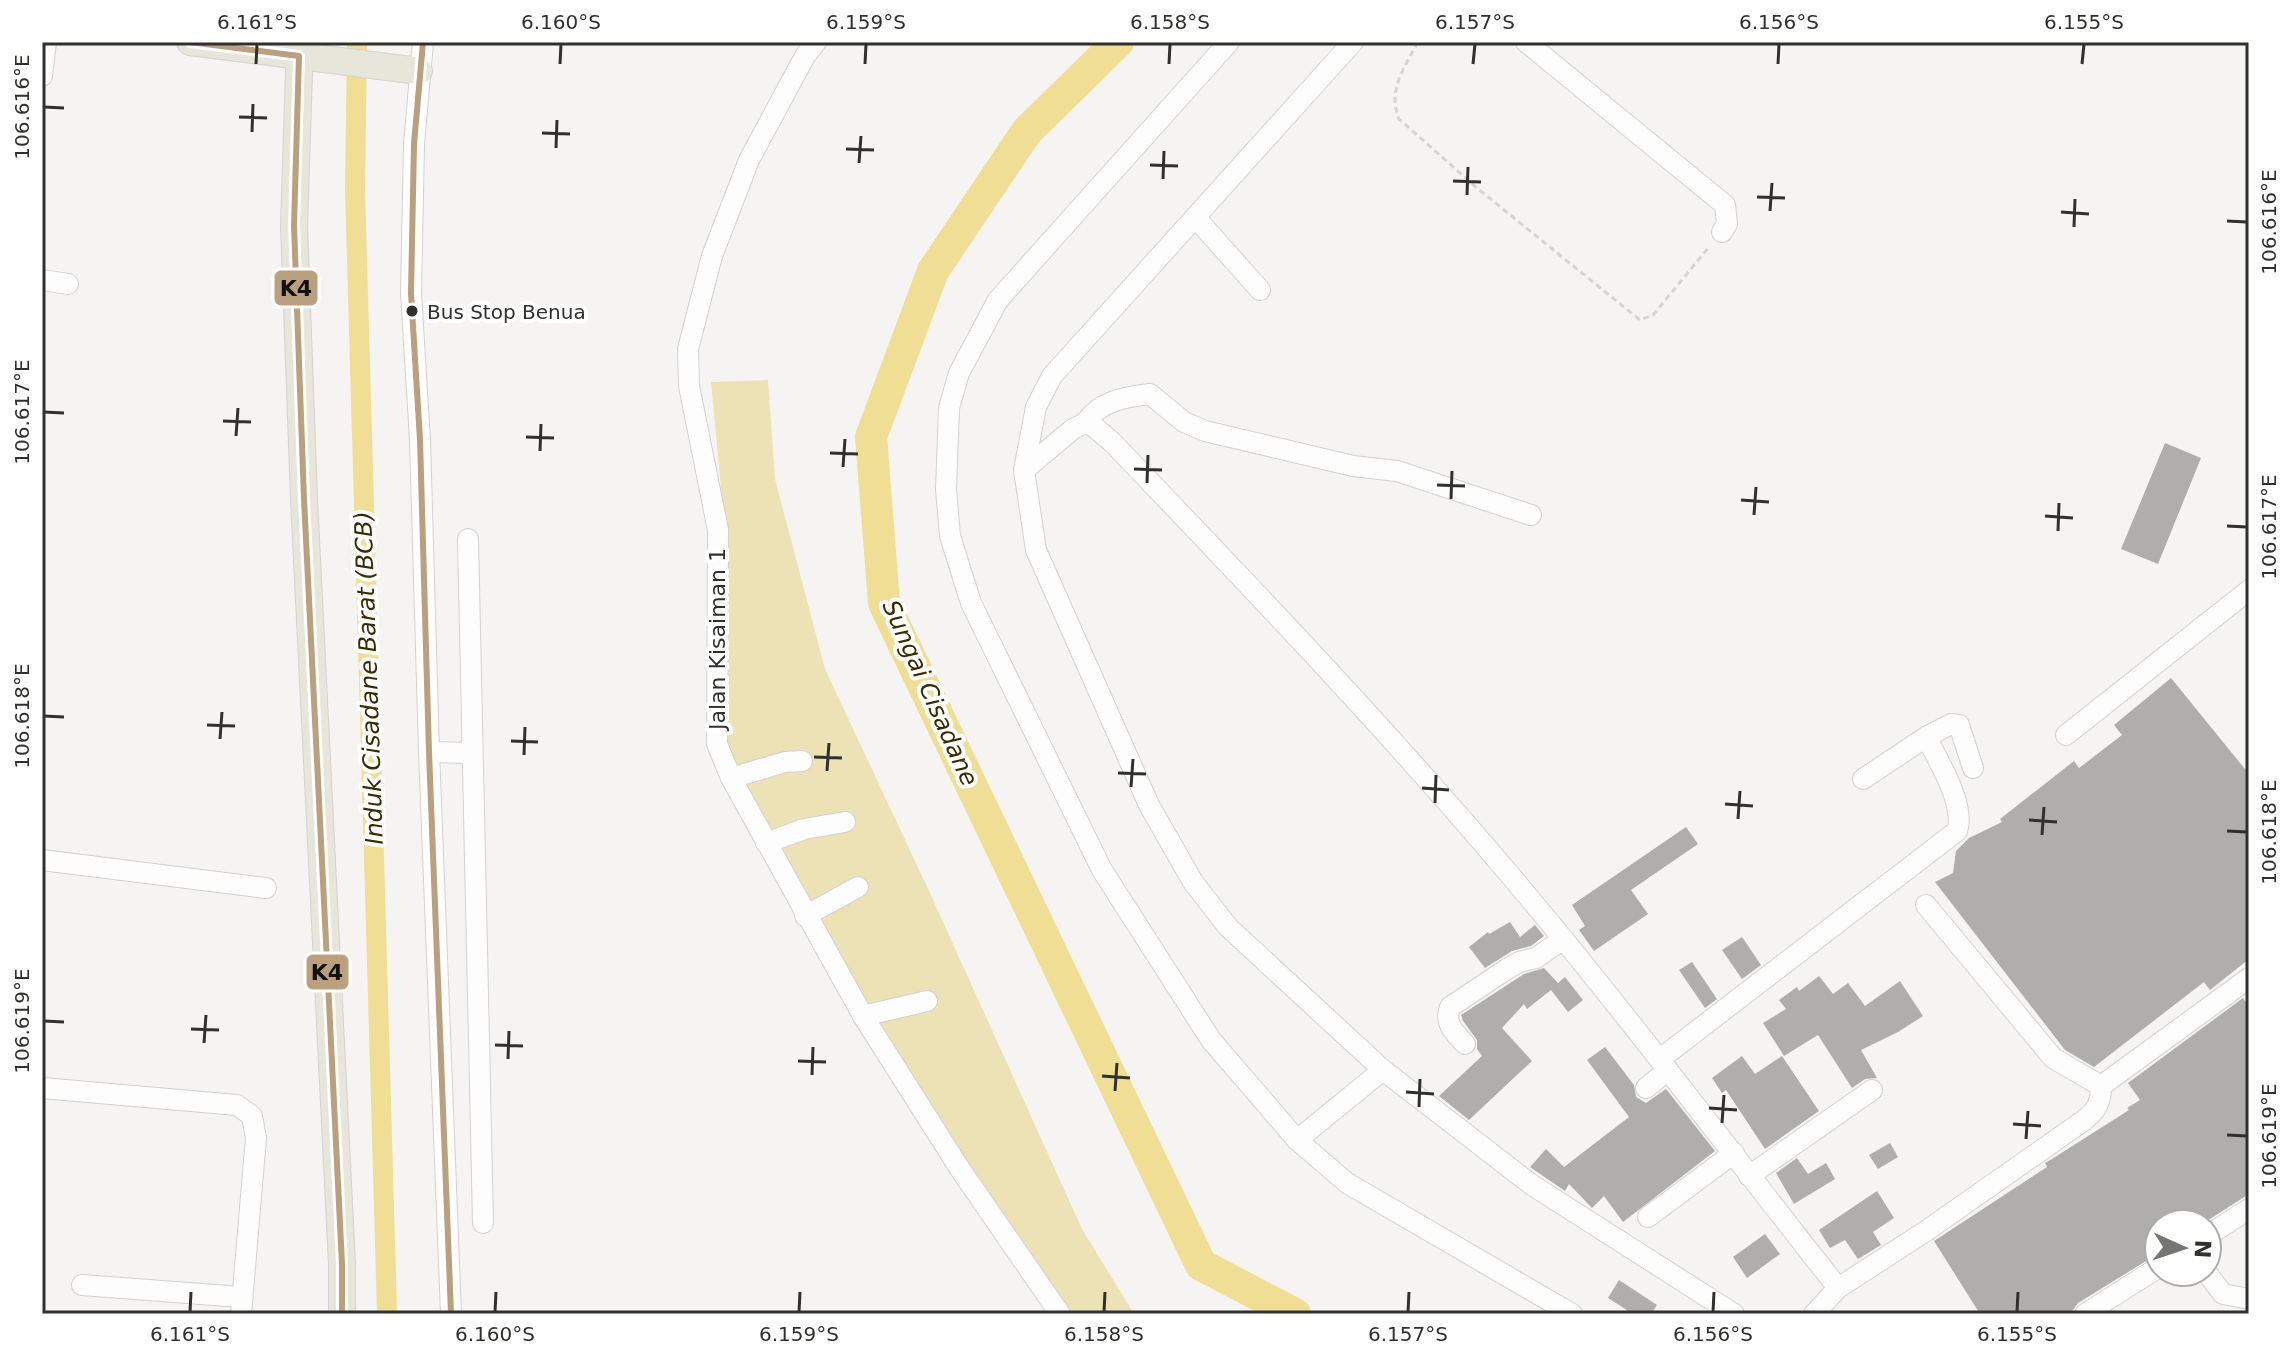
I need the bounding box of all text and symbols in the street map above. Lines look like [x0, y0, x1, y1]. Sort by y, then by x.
text: 6.161°S [217, 10, 297, 34]
text: 6.160°S [521, 10, 601, 34]
text: 6.159°S [826, 10, 906, 34]
text: 6.158°S [1130, 10, 1210, 34]
text: 6.157°S [1435, 10, 1515, 34]
text: 6.156°S [1739, 10, 1819, 34]
text: 6.155°S [2044, 10, 2124, 34]
text: 106.616°E [10, 54, 34, 160]
text: 106.616°E [2257, 169, 2281, 275]
line badge: K4 [273, 269, 319, 307]
text: K4 [280, 276, 312, 301]
place label: Bus Stop Benua [427, 300, 586, 324]
marker: Bus Stop Benua [404, 303, 420, 319]
text: 106.617°E [10, 359, 34, 465]
text: 106.617°E [2257, 474, 2281, 580]
water label: Induk Cisadane Barat (BCB) [349, 511, 389, 845]
street label: Jalan Kisaiman 1 [705, 548, 730, 732]
water label: Sungai Cisadane [876, 596, 984, 790]
text: 106.618°E [10, 663, 34, 769]
text: 106.618°E [2257, 779, 2281, 885]
line badge: K4 [305, 953, 350, 991]
text: K4 [311, 960, 343, 985]
text: 106.619°E [10, 968, 34, 1074]
text: 106.619°E [2257, 1083, 2281, 1189]
north arrow [2143, 1208, 2223, 1288]
text: N [2190, 1239, 2215, 1259]
text: 6.161°S [150, 1322, 230, 1346]
text: 6.160°S [455, 1322, 535, 1346]
text: 6.159°S [759, 1322, 839, 1346]
text: 6.158°S [1064, 1322, 1144, 1346]
text: 6.157°S [1368, 1322, 1448, 1346]
text: 6.156°S [1673, 1322, 1753, 1346]
text: 6.155°S [1977, 1322, 2057, 1346]

